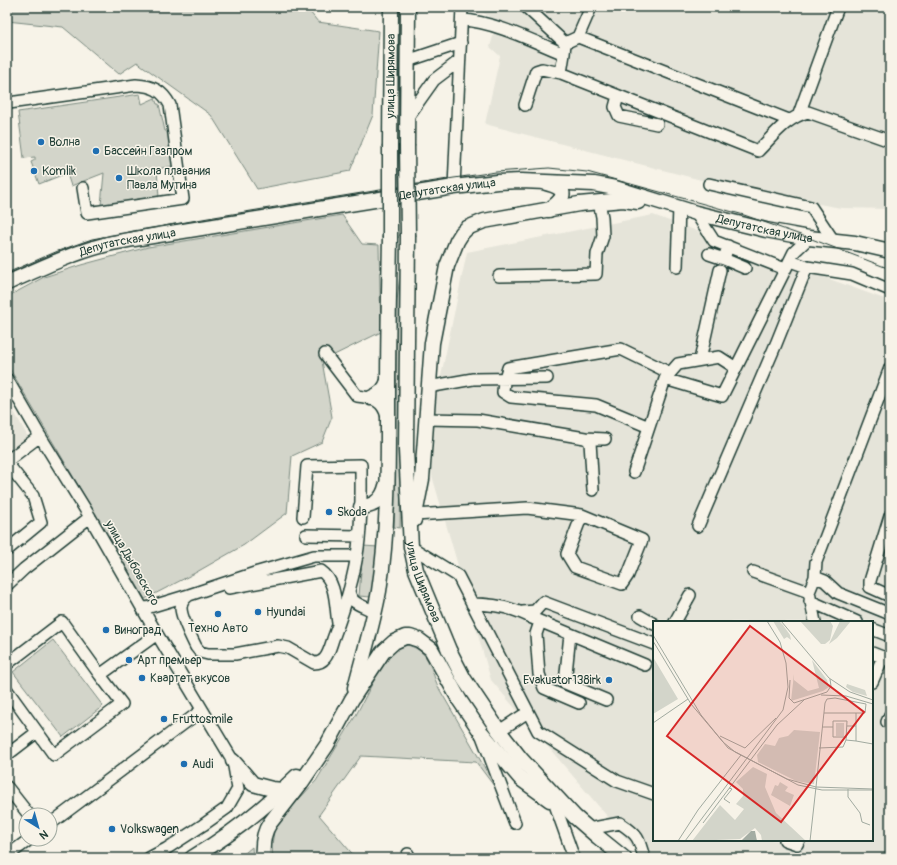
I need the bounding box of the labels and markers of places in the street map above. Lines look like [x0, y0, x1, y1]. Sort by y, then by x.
place label: Волна [49, 135, 81, 150]
marker: Волна [36, 137, 46, 147]
place label: Бассейн Газпром [104, 144, 193, 159]
marker: Бассейн Газпром [91, 146, 101, 156]
place label: Komlik [42, 164, 76, 179]
place label: Школа плавания Павла Мутина [127, 164, 211, 193]
marker: Komlik [29, 166, 39, 176]
marker: Школа плавания Павла Мутина [114, 173, 124, 183]
place label: Skoda [337, 505, 367, 520]
marker: Skoda [324, 507, 334, 517]
place label: Hyundai [266, 605, 305, 620]
marker: Hyundai [253, 607, 263, 617]
marker: Техно Авто [213, 609, 223, 619]
place label: Техно Авто [188, 621, 248, 636]
place label: Виноград [114, 623, 162, 638]
marker: Виноград [101, 625, 111, 635]
place label: Арт премьер [137, 653, 202, 668]
marker: Арт премьер [124, 655, 134, 665]
place label: Квартет вкусов [150, 671, 230, 686]
marker: Квартет вкусов [137, 673, 147, 683]
place label: Evakuator138irk [523, 673, 601, 688]
marker: Evakuator138irk [604, 675, 614, 685]
place label: Fruttosmile [172, 712, 233, 727]
marker: Fruttosmile [159, 714, 169, 724]
place label: Audi [192, 757, 213, 772]
marker: Audi [179, 759, 189, 769]
place label: Volkswagen [120, 822, 179, 837]
marker: Volkswagen [107, 824, 117, 834]

